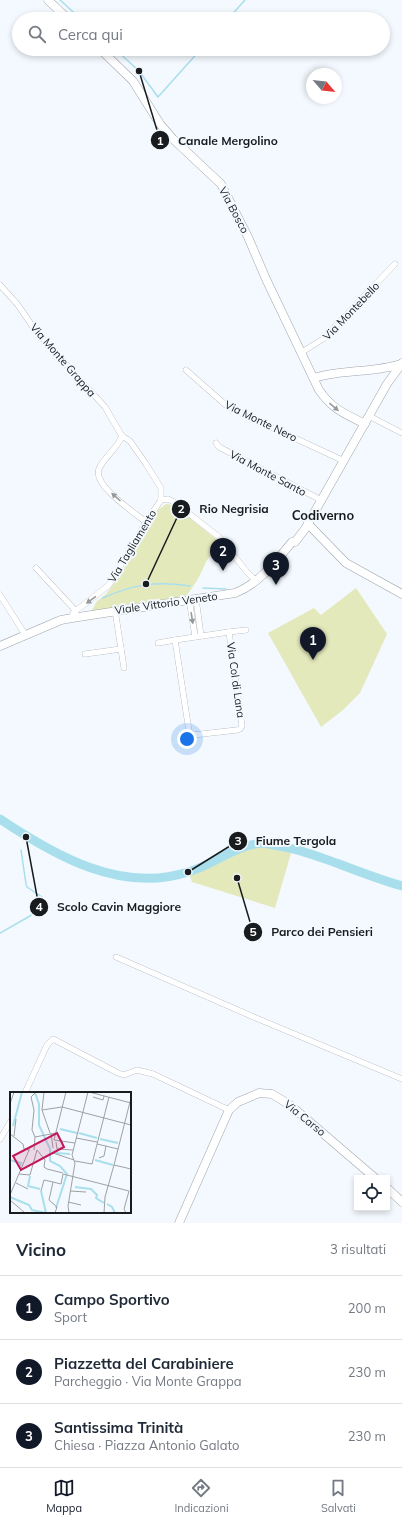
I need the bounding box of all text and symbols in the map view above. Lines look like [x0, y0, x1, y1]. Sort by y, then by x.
search box [12, 12, 390, 56]
icon: search [26, 23, 48, 45]
text: Cerca qui [58, 25, 123, 44]
north arrow [306, 68, 342, 104]
callout: Canale Mergolino [150, 128, 286, 152]
text: 1 [156, 133, 164, 148]
text: Canale Mergolino [178, 133, 278, 148]
street label: Via Bosco [216, 184, 252, 236]
street label: Via Montebello [320, 279, 382, 343]
street label: Via Monte Grappa [27, 320, 99, 400]
street label: Via Monte Nero [222, 397, 300, 445]
one-way arrow [329, 402, 339, 411]
street label: Via Monte Santo [227, 447, 309, 499]
one-way arrow [110, 493, 121, 502]
callout: Rio Negrisia [171, 497, 276, 521]
text: 2 [177, 501, 185, 516]
text: Rio Negrisia [199, 501, 269, 516]
street label: Via Tagliamento [105, 507, 159, 585]
district label: Codiverno [292, 507, 354, 523]
pin: 2 [210, 538, 236, 571]
pin: 3 [263, 552, 289, 585]
street label: Viale Vittorio Veneto [114, 589, 218, 617]
one-way arrow [86, 596, 96, 604]
one-way arrow [189, 612, 195, 624]
pin: 1 [300, 627, 326, 660]
street label: Via Col di Lana [224, 641, 248, 719]
your location [177, 729, 197, 749]
callout: Fiume Tergola [228, 829, 345, 853]
text: 3 [234, 833, 242, 848]
text: Fiume Tergola [256, 833, 336, 848]
callout: Scolo Cavin Maggiore [29, 895, 189, 919]
text: 4 [35, 899, 43, 914]
text: Scolo Cavin Maggiore [57, 899, 181, 914]
callout: Parco dei Pensieri [243, 920, 381, 944]
text: 5 [249, 924, 257, 939]
text: Parco dei Pensieri [271, 924, 373, 939]
inset map [10, 1092, 131, 1213]
street label: Via Carso [281, 1097, 329, 1139]
map controls [354, 1175, 390, 1211]
button: locate [354, 1175, 390, 1211]
text: Vicino [16, 1239, 66, 1260]
text: 3 risultati [330, 1241, 386, 1257]
text: Campo Sportivo [54, 1290, 170, 1309]
text: 1 [25, 1300, 33, 1316]
text: 200 m [348, 1300, 386, 1316]
text: Sport [54, 1309, 87, 1325]
text: Piazzetta del Carabiniere [54, 1354, 234, 1373]
text: 2 [25, 1364, 33, 1380]
text: 230 m [348, 1364, 386, 1380]
text: Parcheggio · Via Monte Grappa [54, 1373, 242, 1389]
text: Santissima Trinità [54, 1418, 183, 1437]
text: 3 [25, 1428, 33, 1444]
text: 230 m [348, 1428, 386, 1444]
text: Chiesa · Piazza Antonio Galato [54, 1437, 239, 1453]
tab: Mappa [46, 1477, 82, 1515]
tab: Indicazioni [174, 1477, 229, 1515]
tab: Salvati [321, 1477, 356, 1515]

